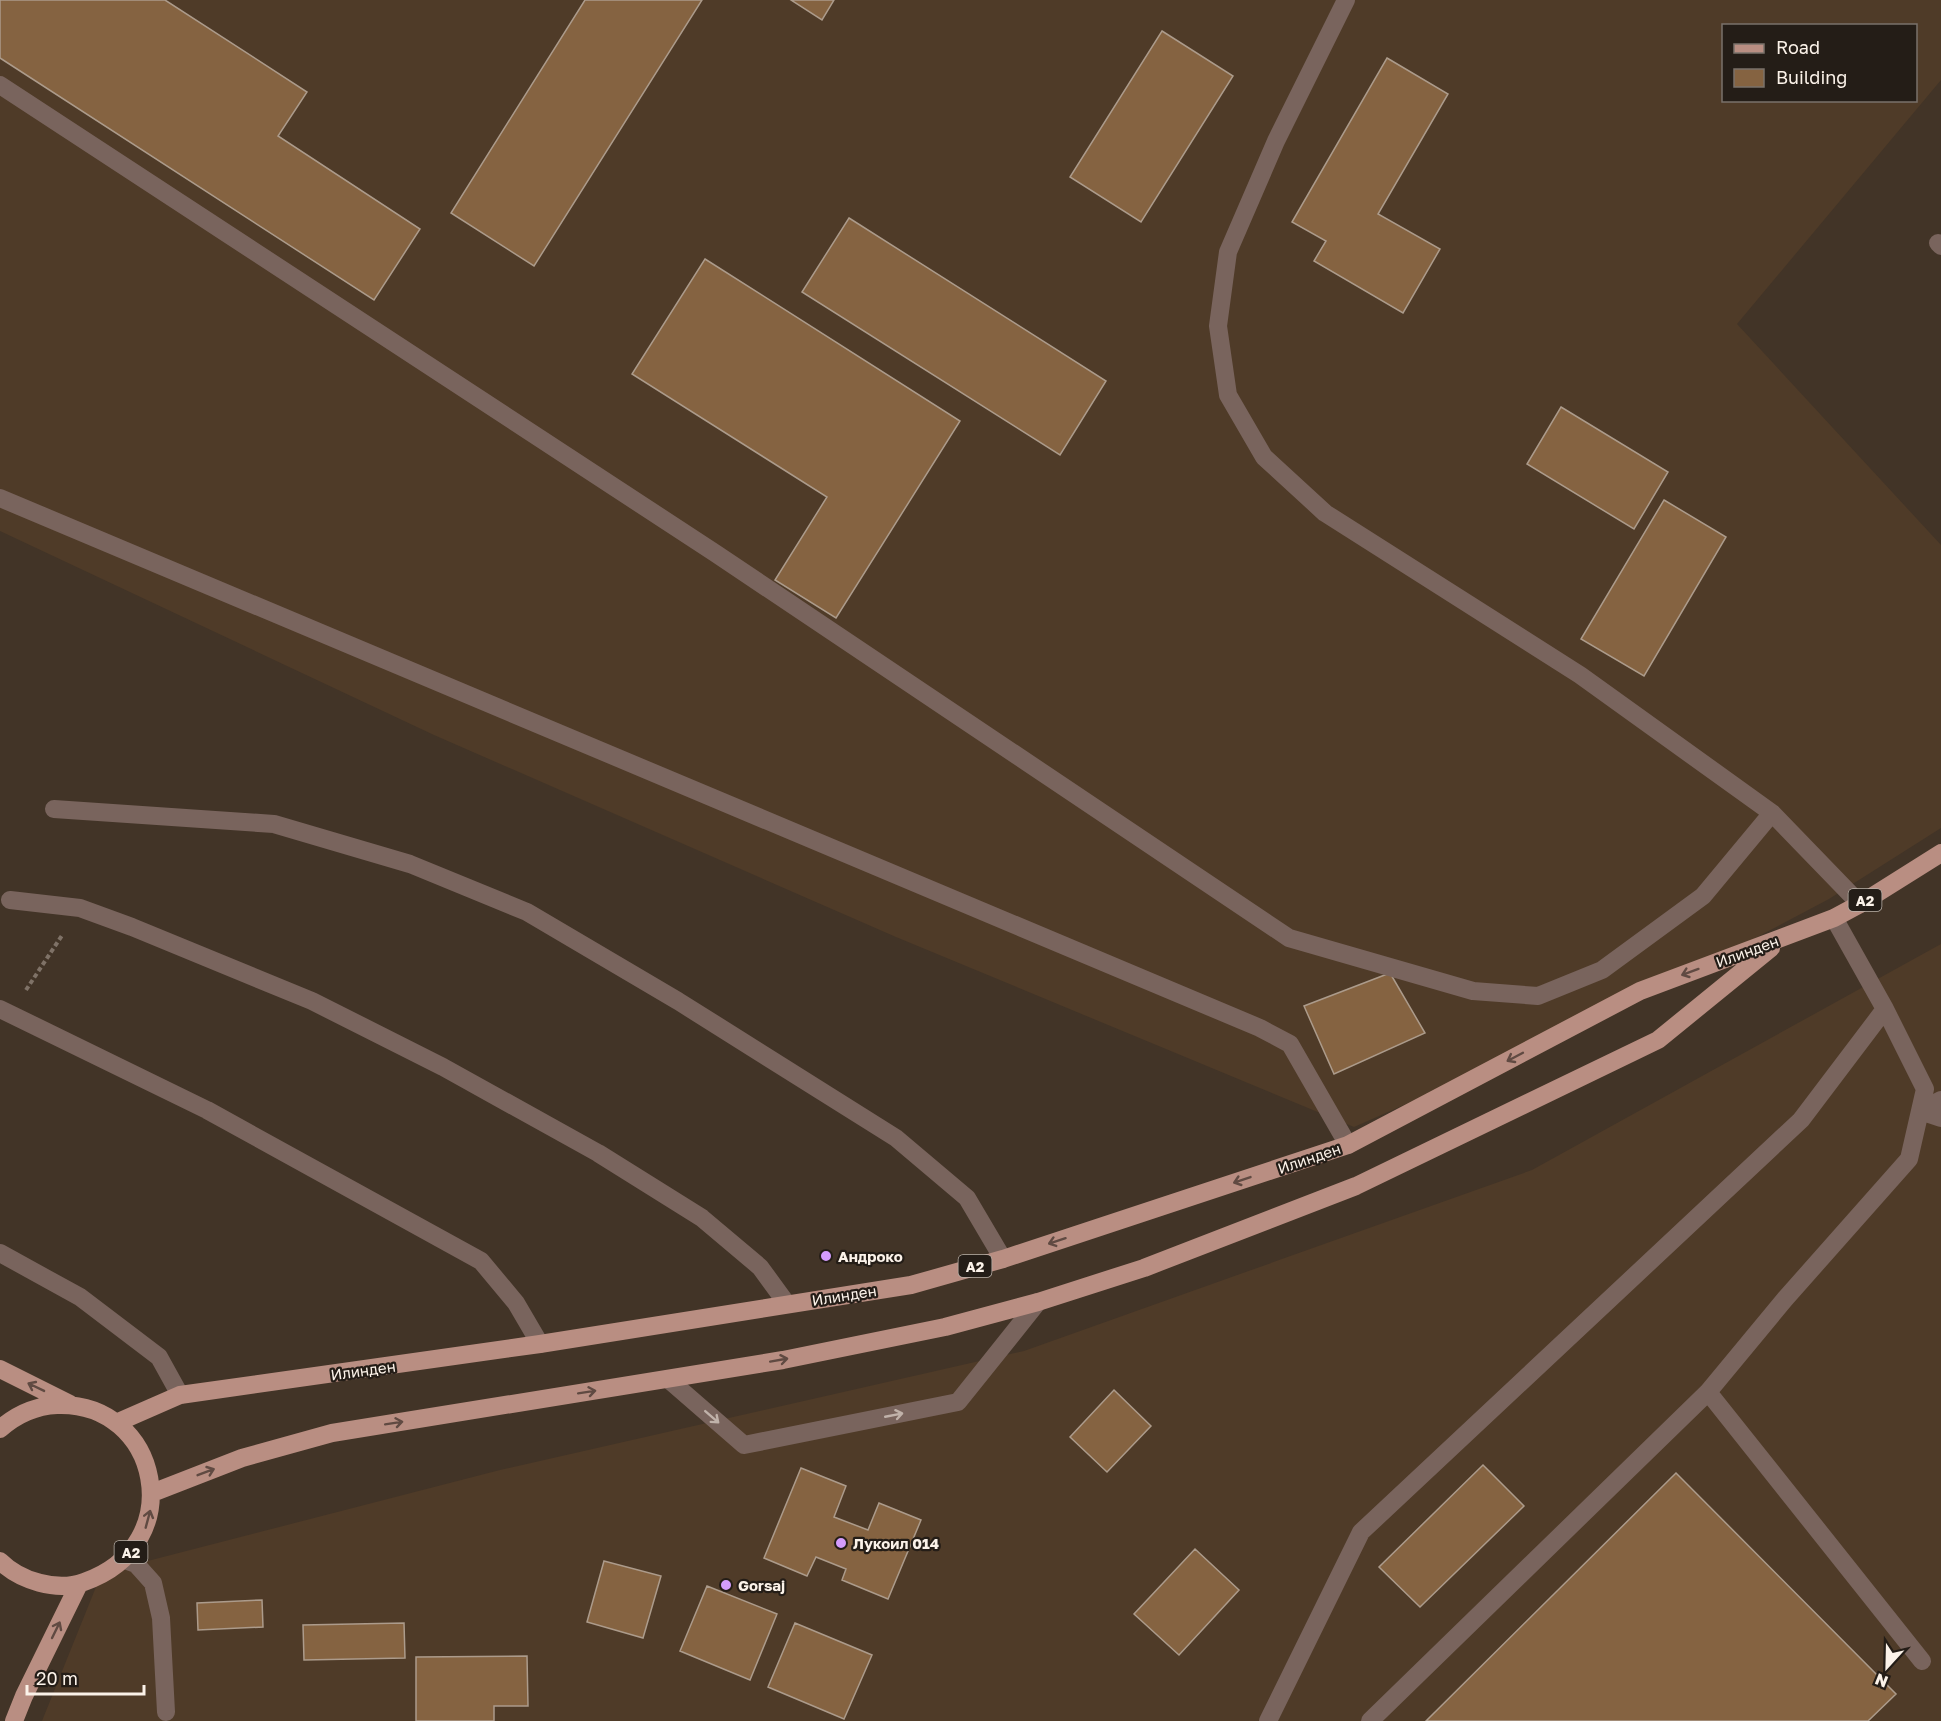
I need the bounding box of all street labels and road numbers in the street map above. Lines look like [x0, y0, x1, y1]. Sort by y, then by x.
road number: A2 [1848, 889, 1882, 911]
street label: Илинден [1713, 931, 1781, 971]
street label: Илинден [1275, 1139, 1343, 1177]
road number: A2 [958, 1255, 992, 1277]
street label: Илинден [810, 1281, 878, 1309]
street label: Илинден [329, 1357, 397, 1383]
road number: A2 [114, 1541, 148, 1563]

